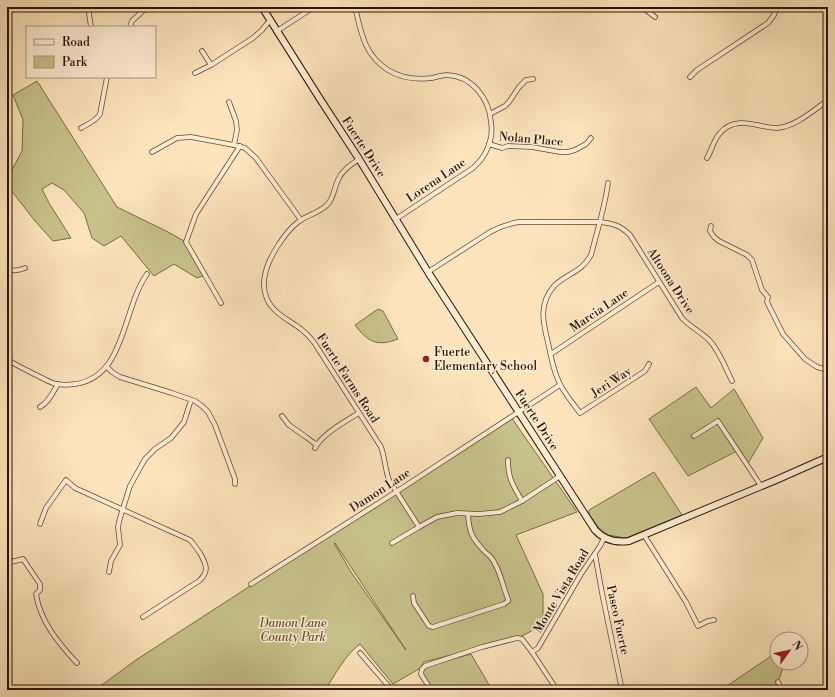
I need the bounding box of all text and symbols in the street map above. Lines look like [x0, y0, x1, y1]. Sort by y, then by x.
legend [26, 26, 156, 78]
text: Road [62, 35, 90, 50]
text: Park [62, 55, 88, 70]
street label: Fuerte Drive [338, 114, 389, 180]
street label: Nolan Place [498, 129, 564, 150]
street label: Lorena Lane [404, 155, 469, 206]
street label: Altoona Drive [643, 245, 697, 317]
street label: Marcia Lane [567, 285, 631, 336]
street label: Fuerte Farms Road [313, 331, 382, 426]
place label: Fuerte Elementary School [434, 345, 538, 374]
marker: Fuerte Elementary School [421, 354, 431, 364]
street label: Jeri Way [587, 364, 634, 402]
street label: Fuerte Drive [511, 387, 562, 453]
street label: Damon Lane [347, 465, 414, 516]
street label: Monte Vista Road [530, 546, 592, 636]
street label: Paseo Fuerte [603, 584, 632, 656]
park label: Damon Lane County Park [258, 616, 327, 645]
north arrow [769, 631, 809, 671]
text: N [788, 639, 805, 654]

